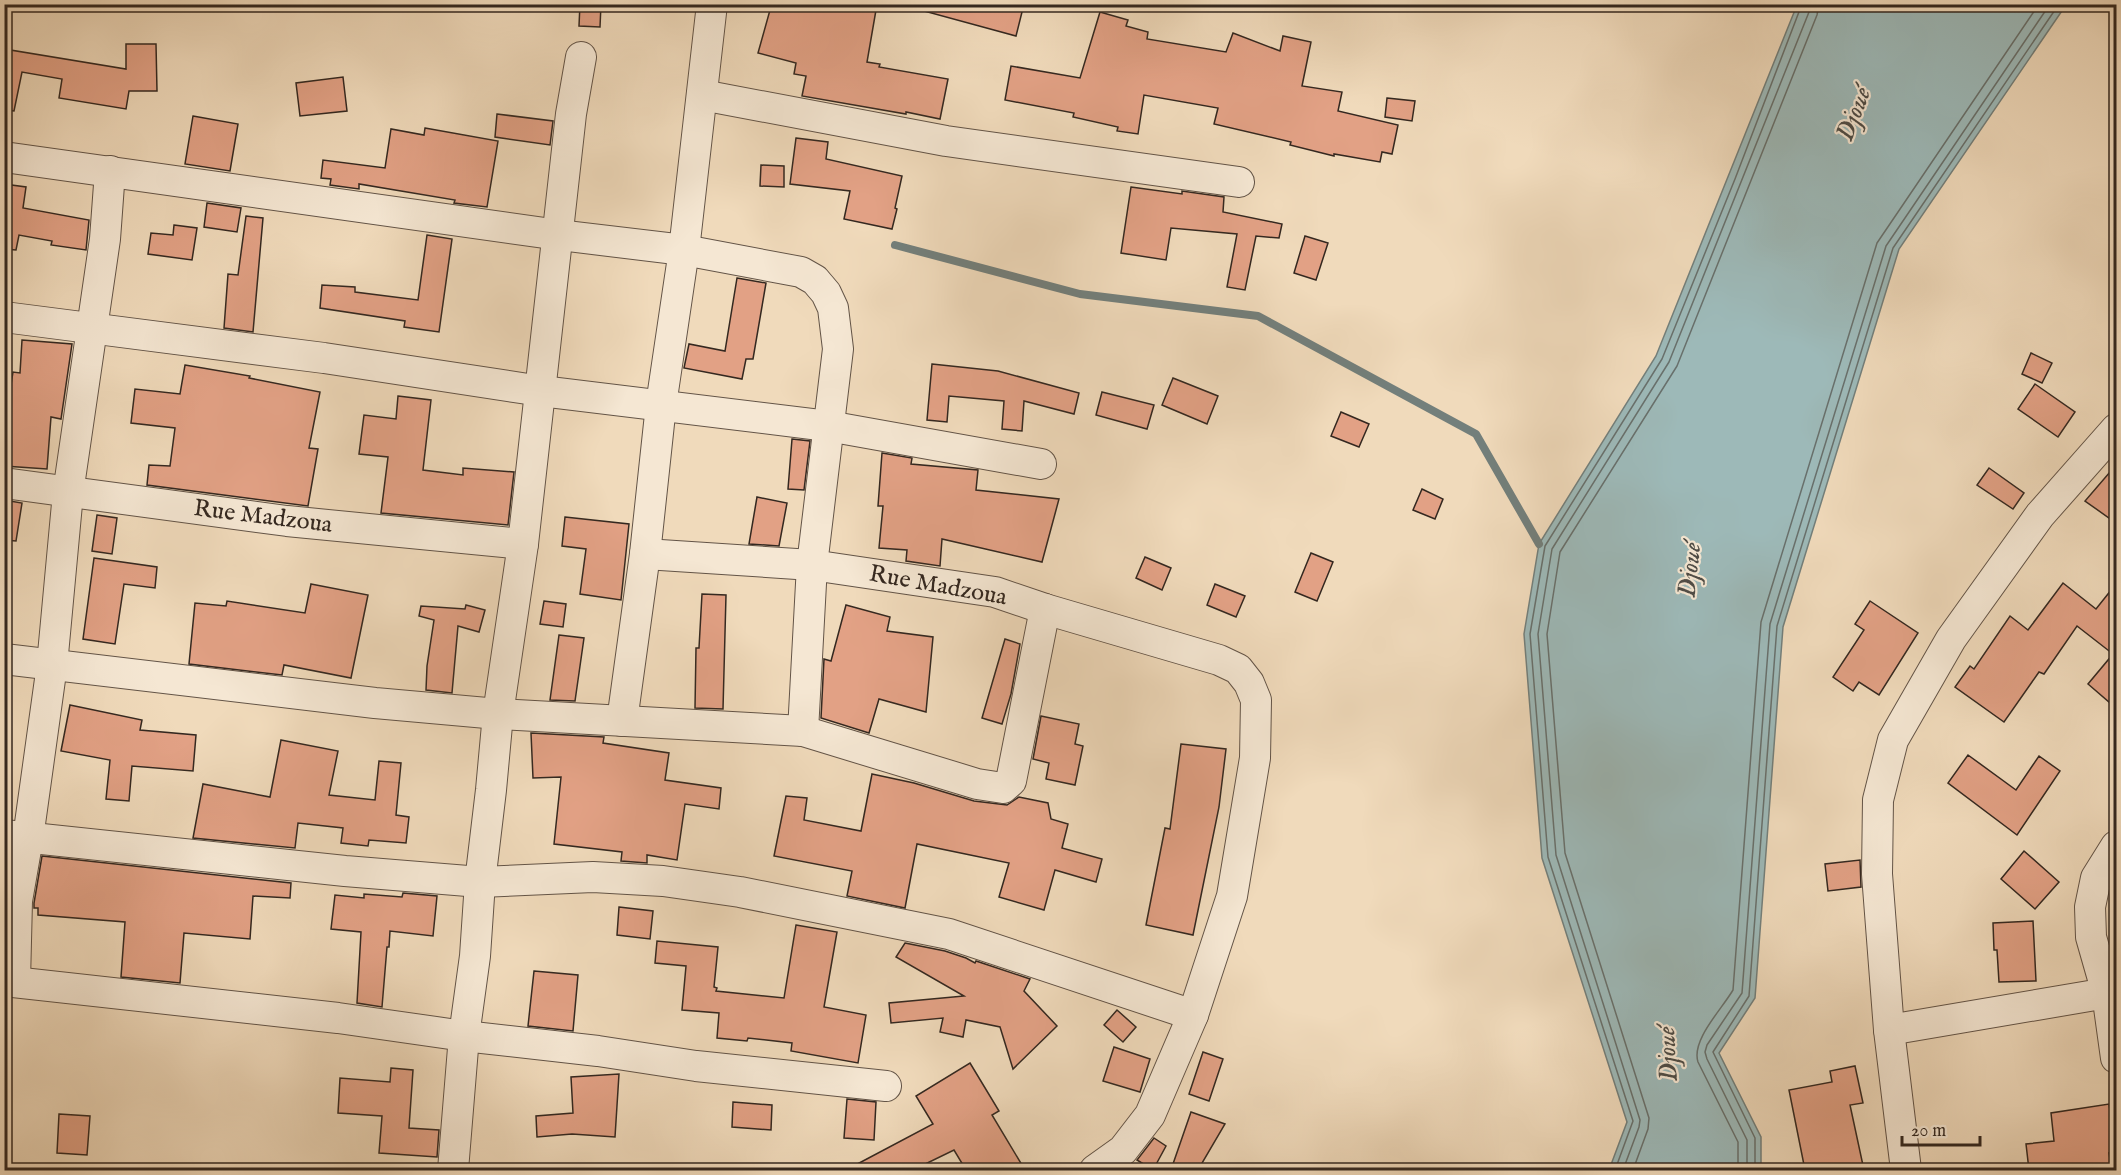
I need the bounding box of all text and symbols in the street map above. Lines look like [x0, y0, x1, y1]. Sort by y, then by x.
water label: Djoué [1829, 78, 1881, 146]
street label: Rue Madzoua [192, 493, 335, 541]
water label: Djoué [1671, 537, 1710, 599]
street label: Rue Madzoua [867, 559, 1010, 613]
water label: Djoué [1650, 1021, 1686, 1082]
scale bar [1902, 1109, 1980, 1147]
text: 20 m [1911, 1120, 1946, 1143]

